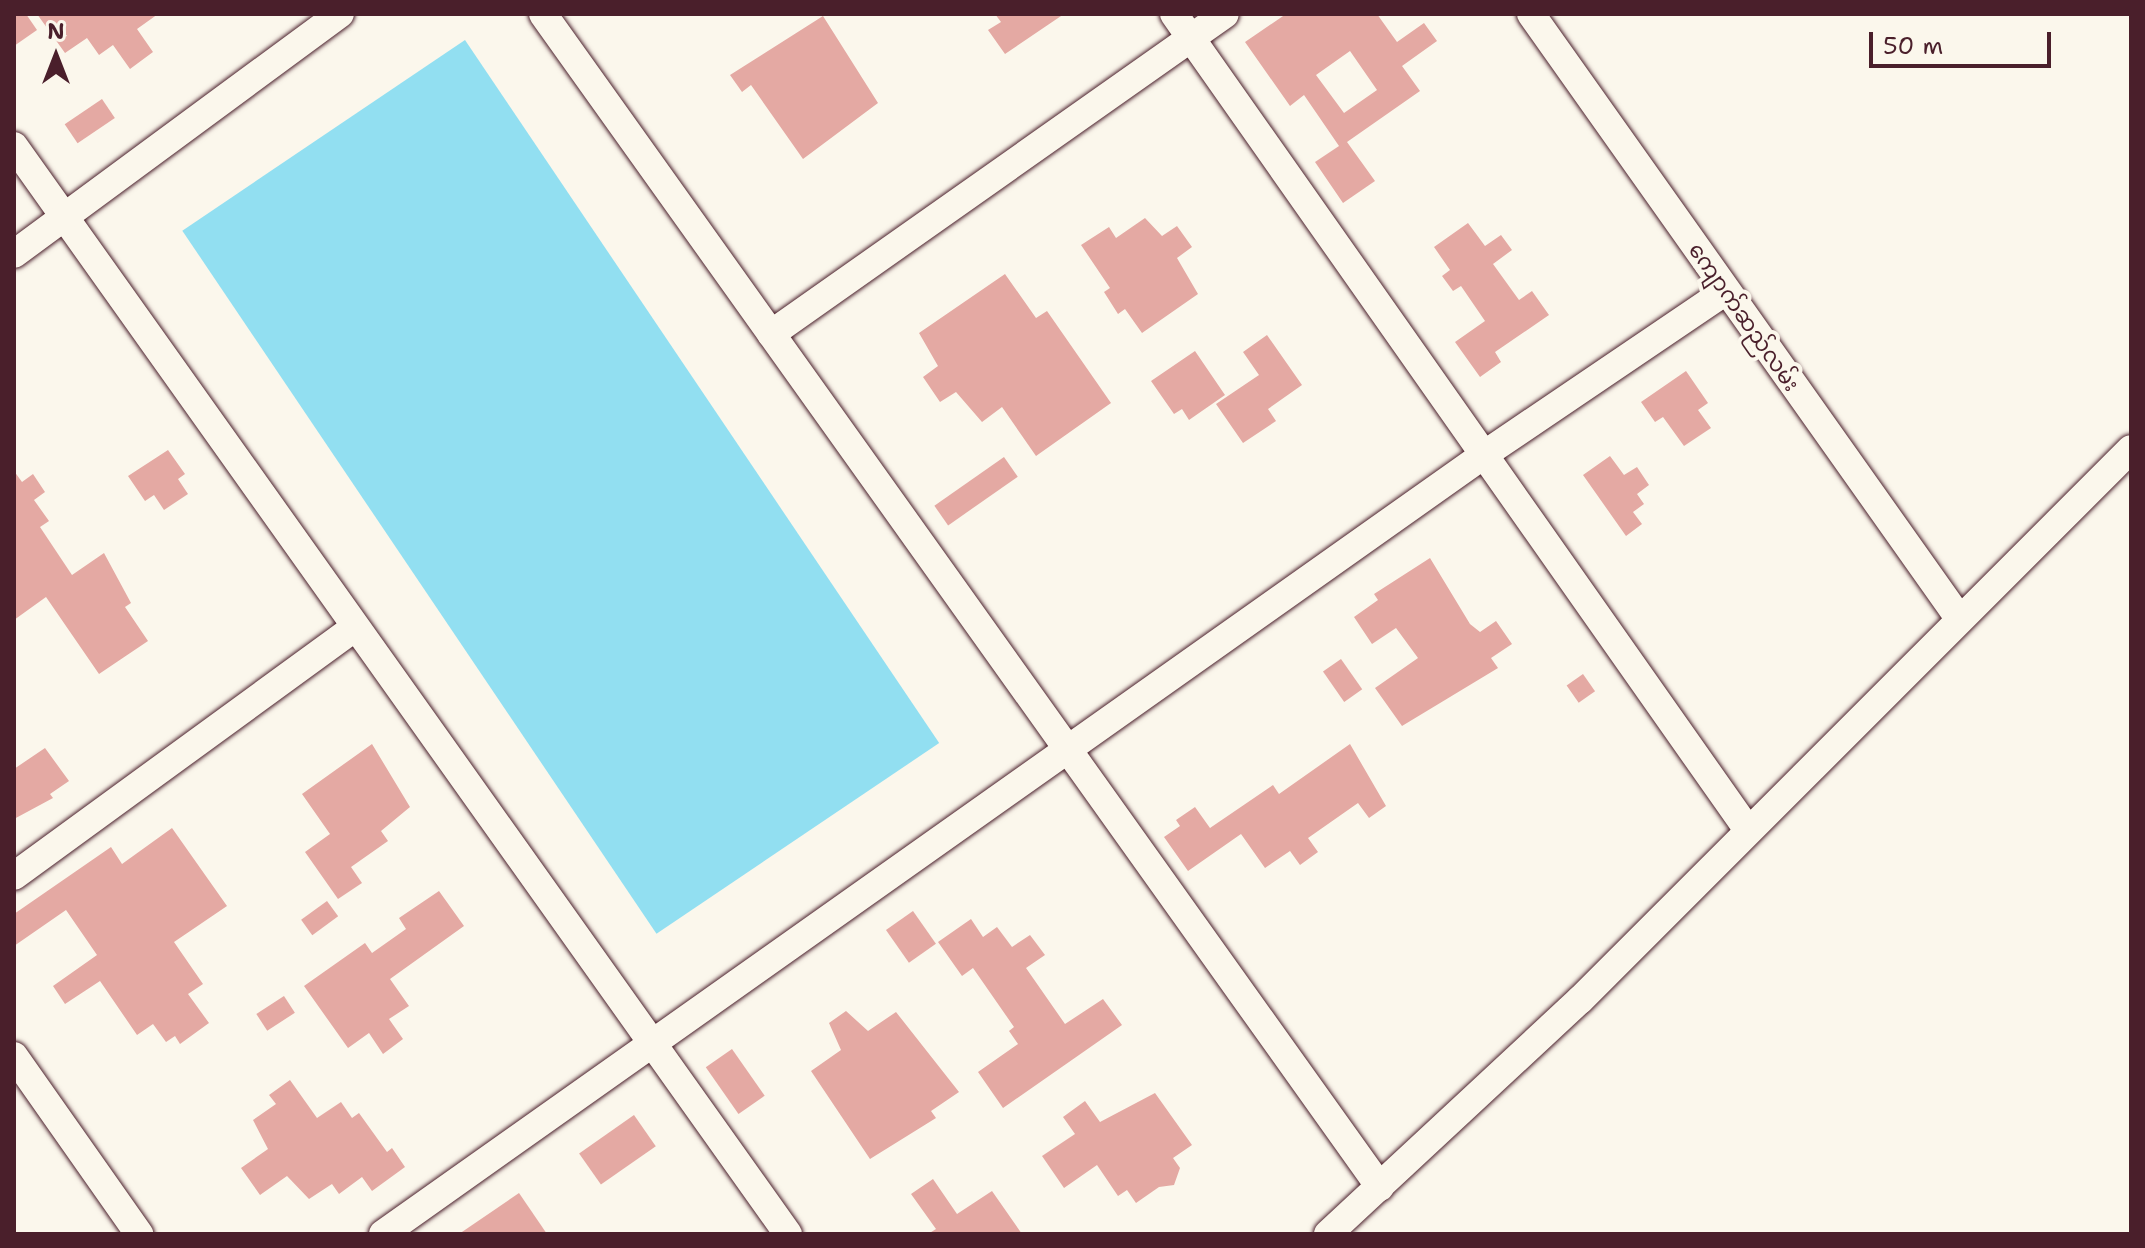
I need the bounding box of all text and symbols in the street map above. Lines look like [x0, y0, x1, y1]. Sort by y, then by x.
north arrow [16, 16, 96, 96]
scale bar [1873, 16, 2055, 66]
text: N [47, 17, 65, 46]
text: 50 m [1883, 30, 1943, 62]
street label: ကျောက်ဆည်လမ်း [1683, 238, 1805, 396]

